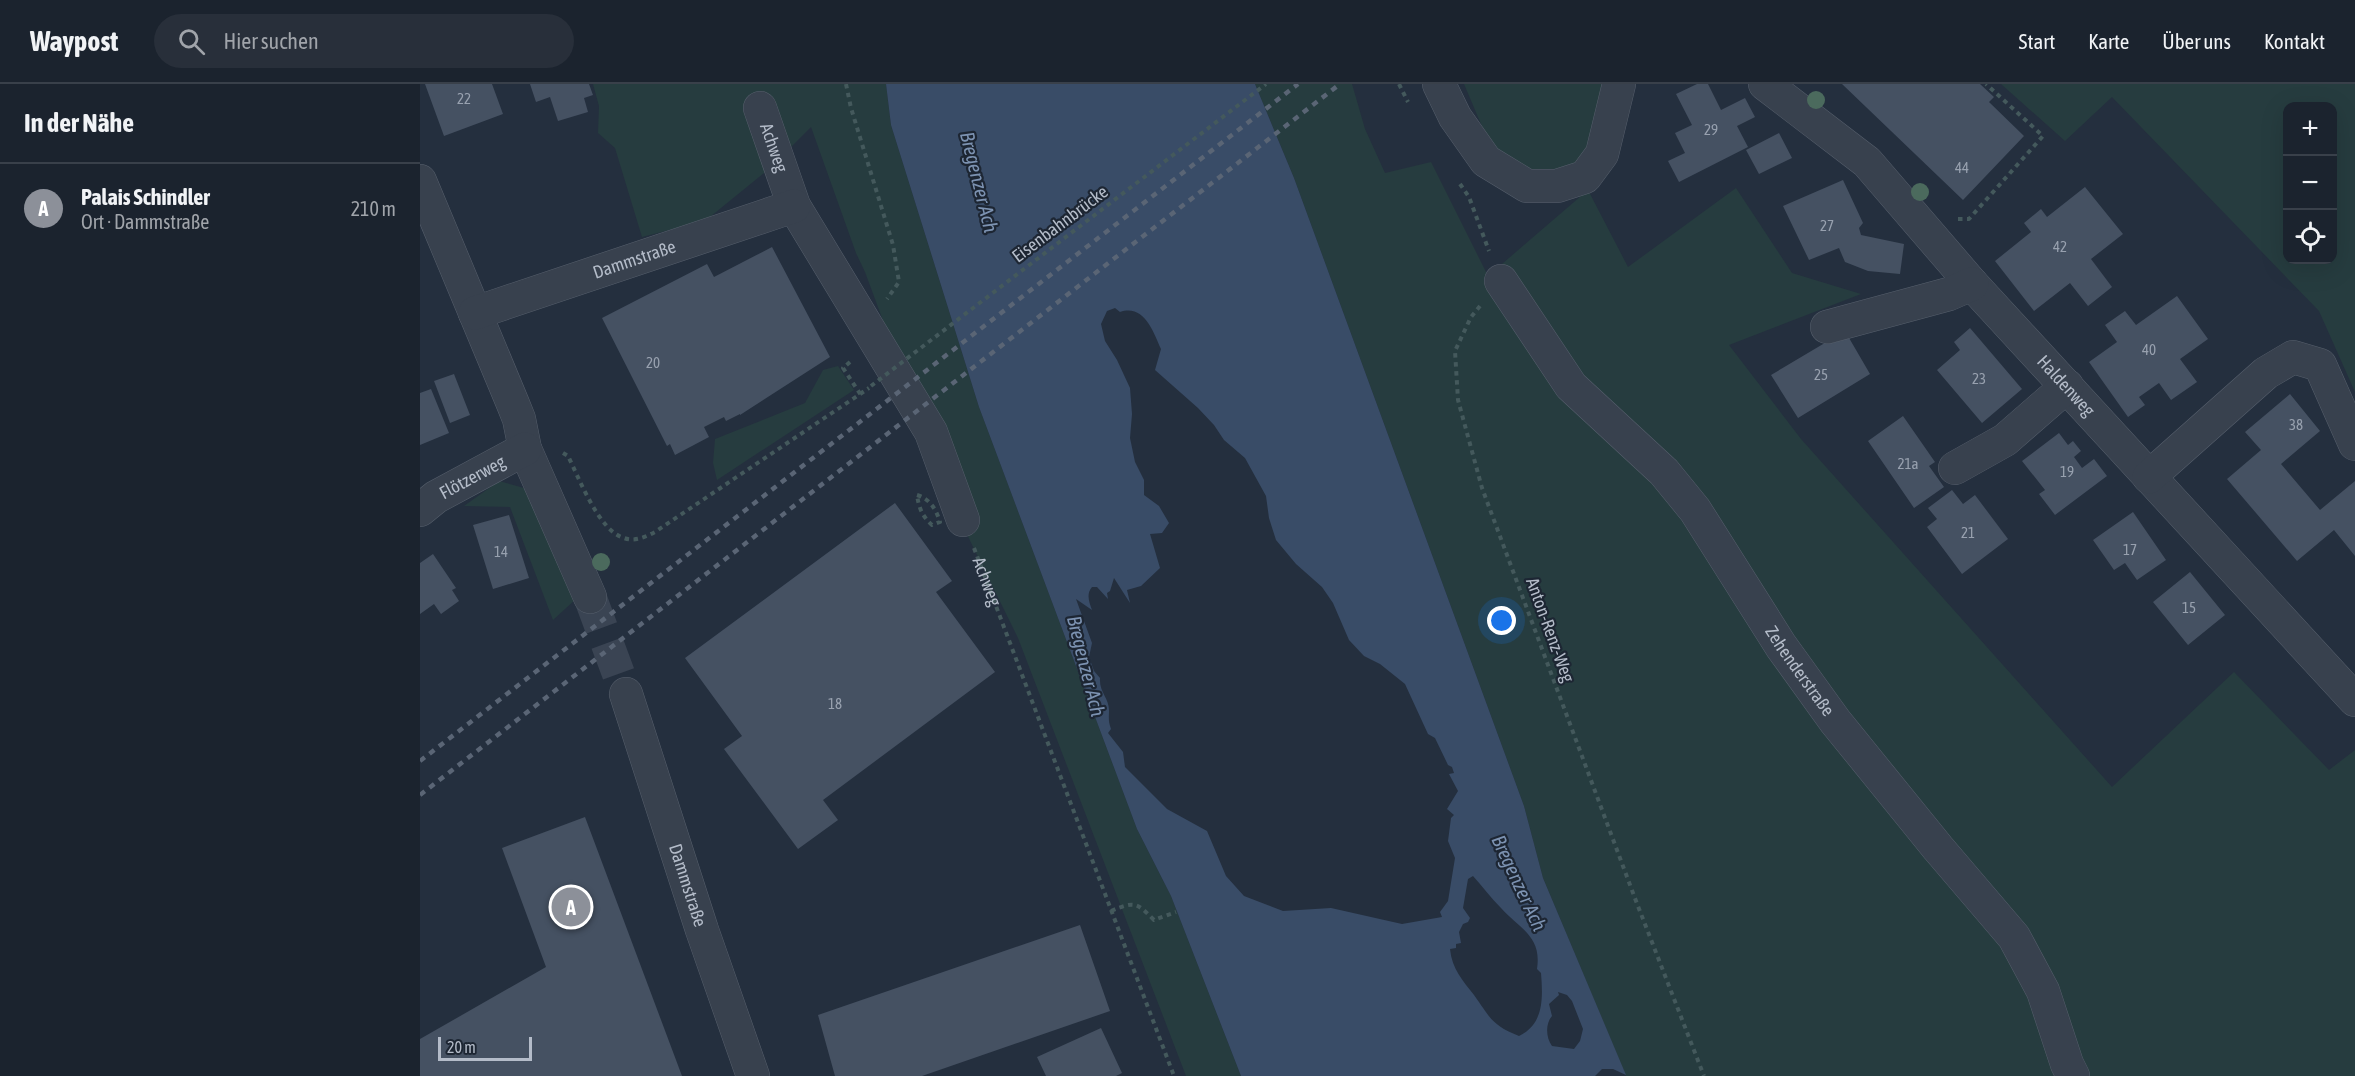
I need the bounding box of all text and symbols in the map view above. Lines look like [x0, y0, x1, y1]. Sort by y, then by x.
search box [154, 14, 574, 68]
text: Waypost [30, 25, 118, 57]
icon: search [175, 25, 208, 58]
text: Hier suchen [223, 28, 319, 54]
text: Start [2019, 29, 2055, 53]
text: Karte [2088, 29, 2129, 53]
text: Über uns [2162, 29, 2231, 53]
text: Kontakt [2264, 29, 2325, 53]
house number: 22 [457, 90, 471, 107]
map controls [2283, 102, 2337, 264]
button: + [2283, 102, 2337, 156]
text: In der Nähe [24, 108, 134, 138]
street label: Achweg [756, 120, 793, 175]
house number: 29 [1704, 121, 1718, 138]
water label: Bregenzer Ach [956, 129, 1003, 235]
button: − [2283, 156, 2337, 210]
house number: 44 [1955, 159, 1969, 176]
street label: Eisenbahnbrücke [1008, 181, 1112, 266]
text: Palais Schindler [81, 184, 210, 210]
text: A [39, 197, 48, 220]
text: 210 m [351, 197, 396, 220]
text: Ort · Dammstraße [81, 210, 209, 233]
button: locate [2283, 210, 2337, 264]
house number: 27 [1820, 217, 1834, 234]
street label: Dammstraße [590, 235, 678, 283]
house number: 42 [2053, 238, 2067, 255]
house number: 40 [2142, 341, 2156, 358]
street label: Haldenweg [2033, 351, 2100, 421]
house number: 20 [646, 354, 660, 371]
house number: 25 [1814, 366, 1828, 383]
house number: 23 [1972, 370, 1986, 387]
house number: 38 [2289, 416, 2303, 433]
street label: Flötzerweg [436, 451, 509, 503]
house number: 21a [1897, 455, 1919, 472]
house number: 19 [2060, 463, 2074, 480]
house number: 21 [1961, 524, 1975, 541]
house number: 17 [2123, 541, 2137, 558]
house number: 14 [494, 543, 508, 560]
street label: Achweg [968, 554, 1006, 609]
street label: Anton-Renz-Weg [1522, 575, 1579, 685]
house number: 15 [2182, 599, 2196, 616]
your location [1487, 606, 1516, 635]
water label: Bregenzer Ach [1063, 613, 1110, 719]
street label: Zehenderstraße [1761, 622, 1839, 720]
house number: 18 [828, 695, 842, 712]
water label: Bregenzer Ach [1487, 831, 1552, 935]
street label: Dammstraße [665, 841, 711, 929]
pin: A [552, 884, 590, 930]
scale bar [438, 1034, 532, 1062]
text: 20 m [447, 1038, 476, 1056]

